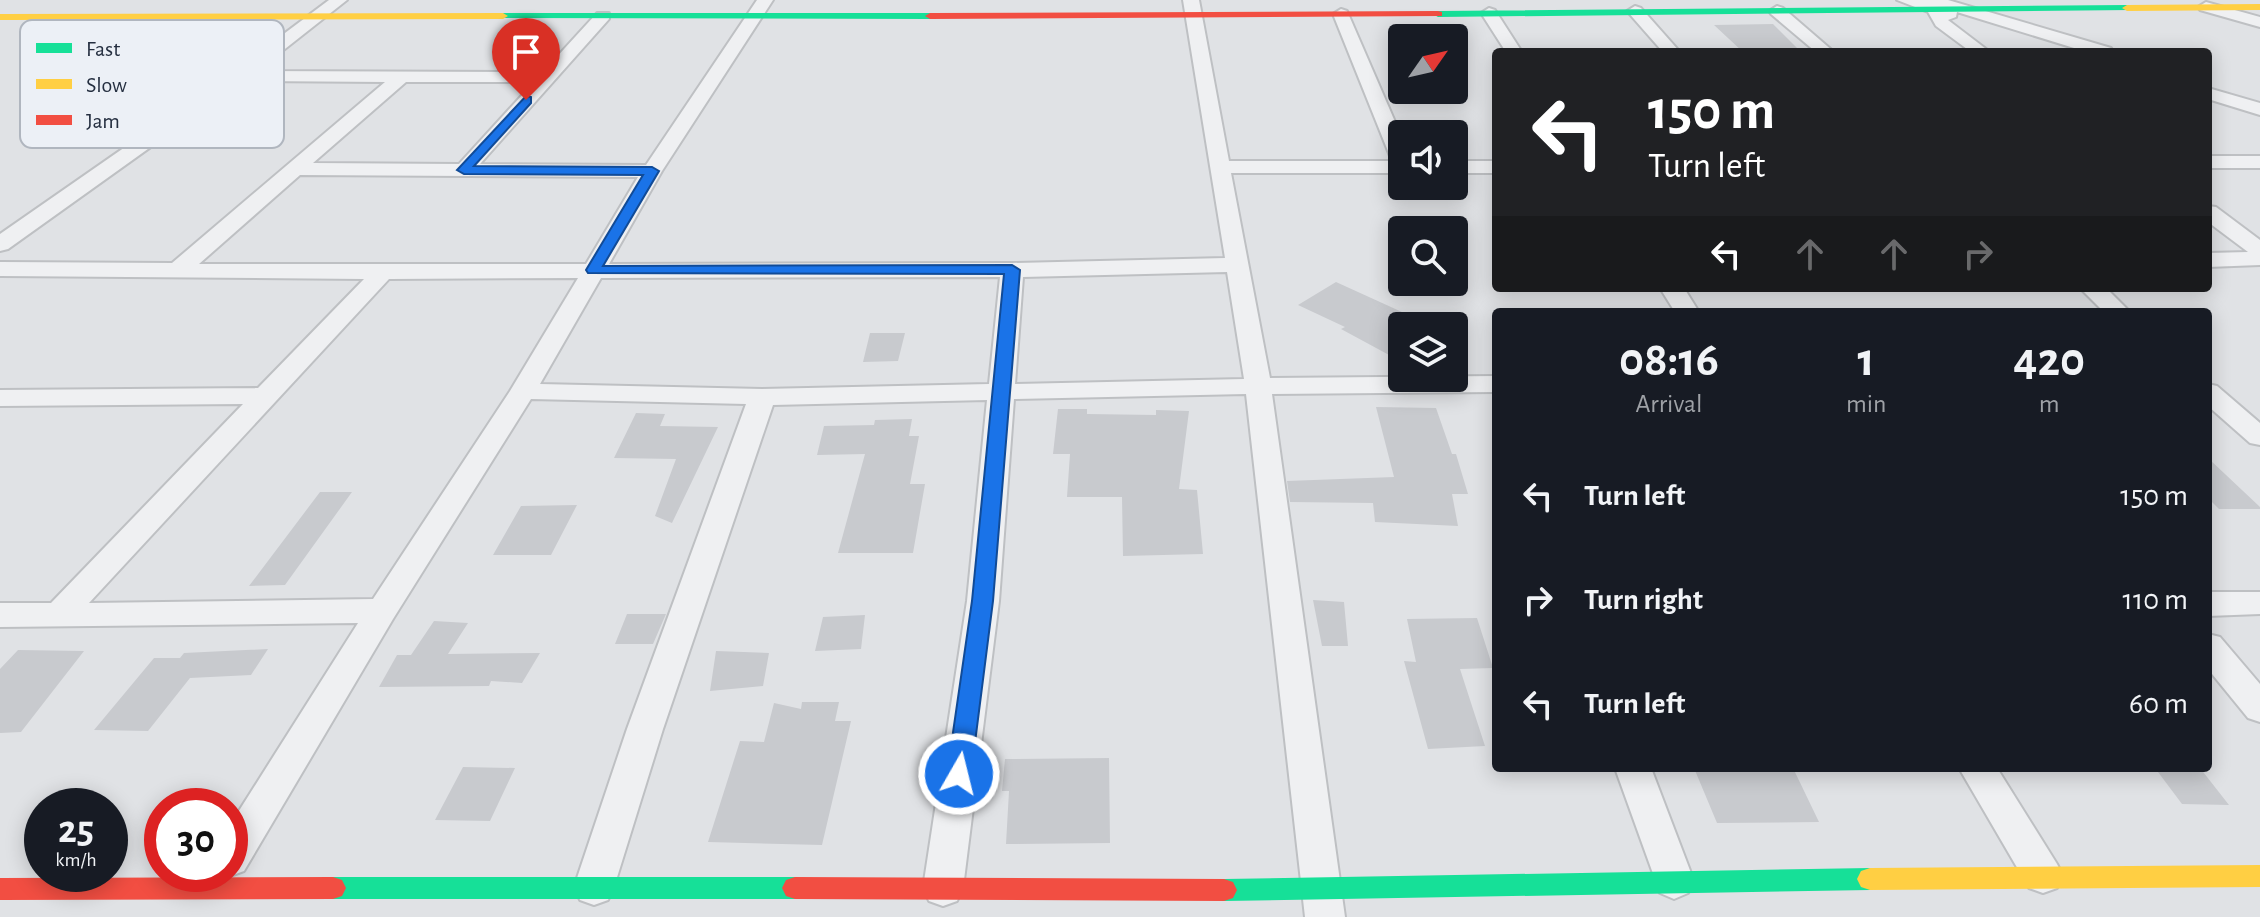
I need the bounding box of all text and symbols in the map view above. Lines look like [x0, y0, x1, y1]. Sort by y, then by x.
pin [492, 18, 560, 100]
legend [20, 20, 284, 148]
north arrow [1388, 24, 1468, 104]
map controls [1388, 24, 1468, 392]
icon: arrive [504, 30, 548, 74]
text: Fast [86, 38, 120, 60]
text: Slow [86, 74, 127, 96]
icon: left [1516, 80, 1620, 184]
text: 150 m [1648, 83, 1775, 139]
text: Jam [86, 110, 120, 132]
button: sound [1388, 120, 1468, 200]
text: Turn left [1648, 148, 1765, 184]
button: search [1388, 216, 1468, 296]
icon: left [1704, 232, 1748, 276]
icon: ahead [1788, 232, 1832, 276]
icon: ahead [1872, 232, 1916, 276]
icon: right [1956, 232, 2000, 276]
button: layers [1388, 312, 1468, 392]
text: 08:16 [1619, 337, 1719, 385]
text: 1 [1858, 337, 1875, 385]
text: 420 [2013, 337, 2085, 385]
text: Arrival [1636, 391, 1702, 417]
text: min [1846, 391, 1886, 417]
text: m [2039, 391, 2060, 417]
icon: left [1516, 474, 1560, 518]
text: Turn left [1584, 481, 1685, 511]
text: 150 m [2120, 481, 2188, 511]
icon: right [1516, 578, 1560, 622]
text: Turn right [1584, 585, 1703, 615]
text: 110 m [2123, 585, 2188, 615]
icon: left [1516, 682, 1560, 726]
text: Turn left [1584, 689, 1685, 719]
text: 60 m [2129, 689, 2188, 719]
position arrow [917, 732, 1001, 816]
speed limit sign: 30 [144, 788, 248, 892]
text: 25 [58, 810, 94, 850]
text: km/h [55, 850, 97, 870]

